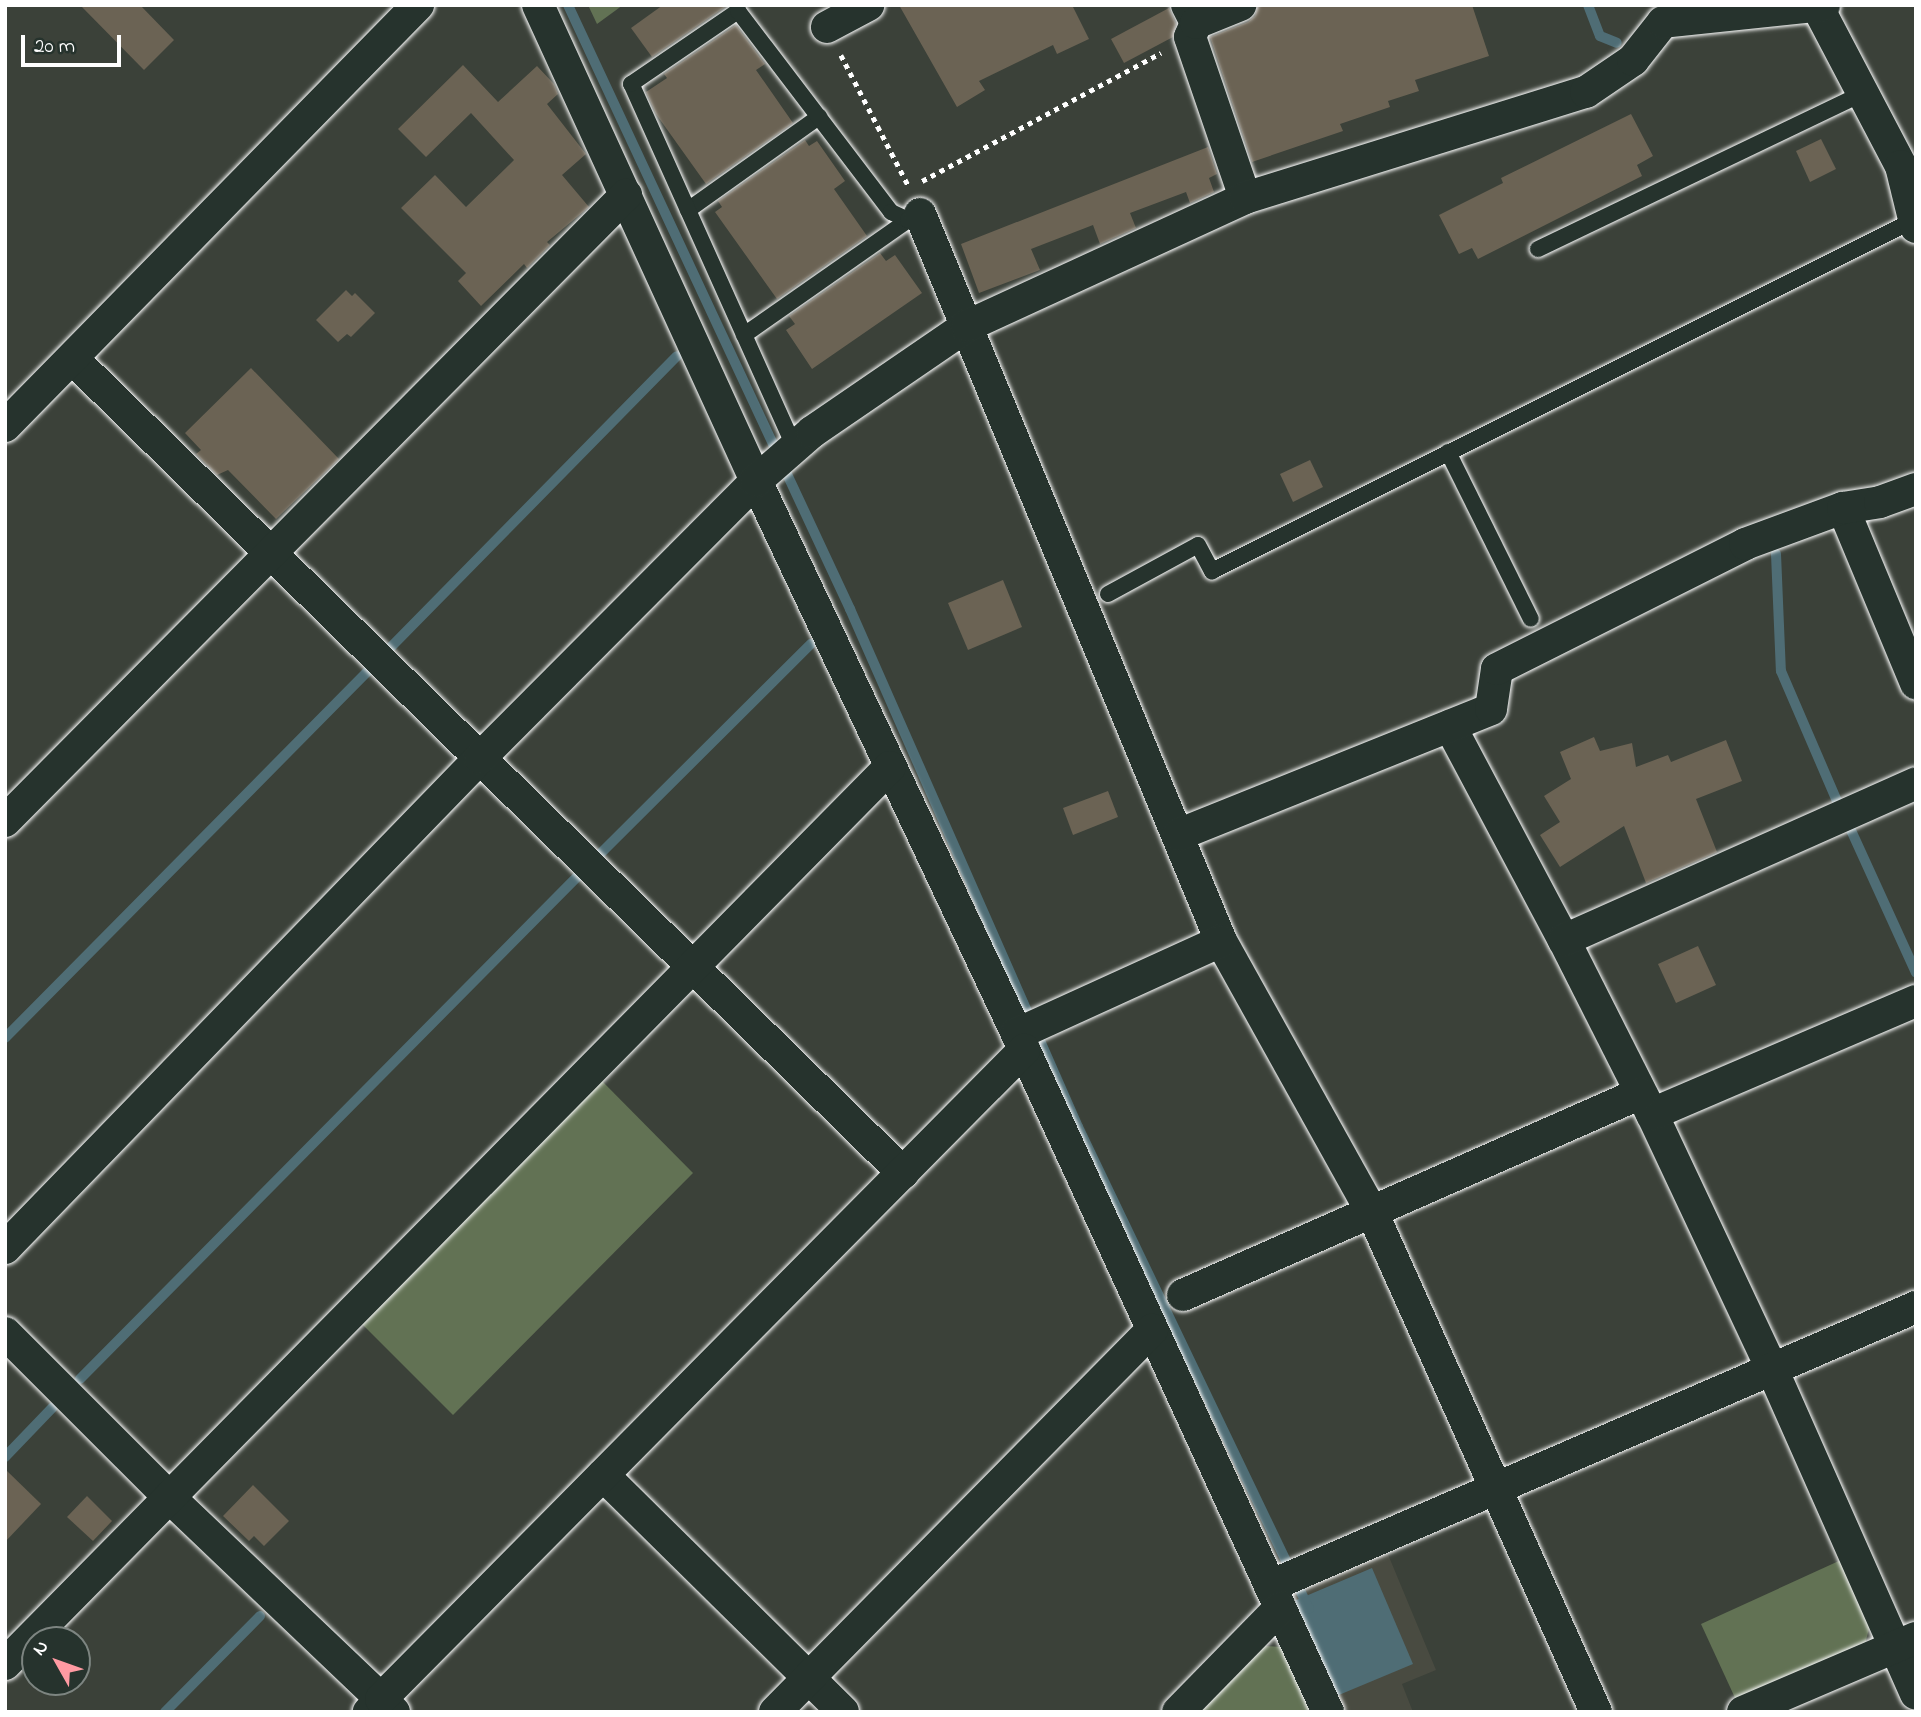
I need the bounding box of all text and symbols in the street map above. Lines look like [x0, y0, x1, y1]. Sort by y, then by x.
scale bar [24, 21, 124, 65]
text: 20 m [34, 32, 75, 62]
north arrow [21, 1626, 91, 1696]
text: N [27, 1635, 56, 1662]

